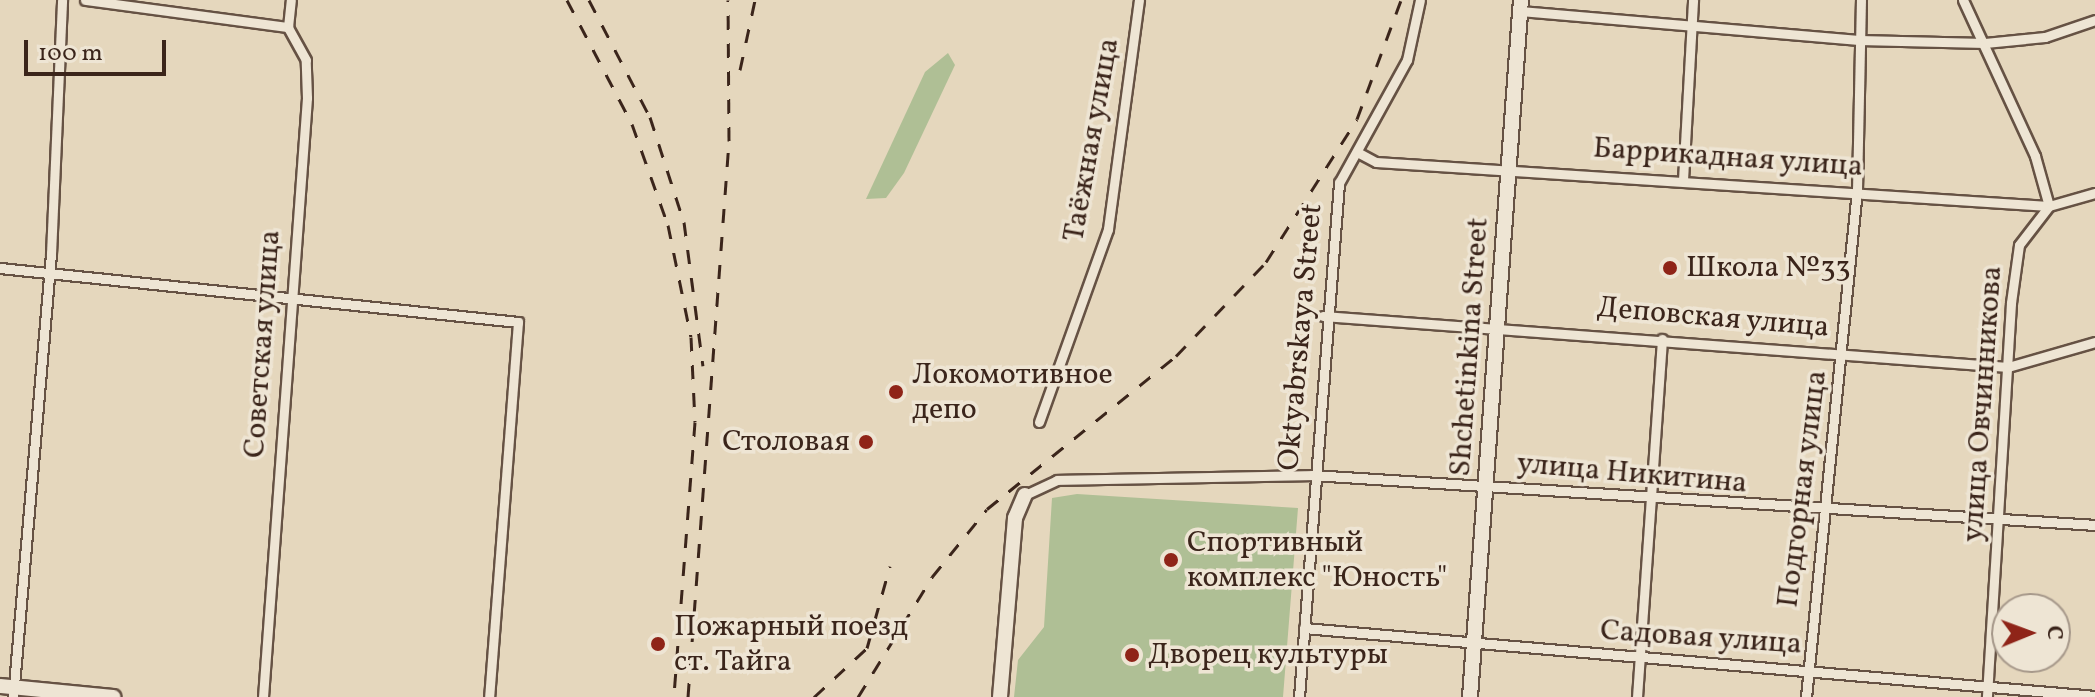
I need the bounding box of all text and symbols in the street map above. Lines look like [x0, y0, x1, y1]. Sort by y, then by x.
scale bar [28, 24, 170, 74]
street label: Таёжная улица [1056, 35, 1128, 245]
text: 100 m [38, 37, 103, 71]
street label: Баррикадная улица [1591, 131, 1865, 185]
street label: Oktyabrskaya Street [1271, 202, 1331, 472]
street label: Shchetinkina Street [1443, 216, 1497, 478]
street label: Советская улица [237, 228, 289, 460]
place label: Школа №33 [1686, 250, 1851, 286]
marker: Школа №33 [1661, 259, 1679, 277]
street label: улица Овчинникова [1955, 265, 2011, 543]
street label: Деповская улица [1595, 290, 1831, 346]
place label: Локомотивное депо [912, 357, 1113, 428]
street label: Подгорная улица [1771, 368, 1835, 610]
marker: Локомотивное депо [887, 383, 905, 401]
place label: Столовая [722, 424, 850, 460]
marker: Столовая [857, 433, 875, 451]
street label: улица Никитина [1515, 446, 1749, 502]
place label: Спортивный комплекс "Юность" [1187, 525, 1447, 596]
marker: Спортивный комплекс "Юность" [1162, 551, 1180, 569]
north arrow [1991, 593, 2071, 673]
place label: Пожарный поезд ст. Тайга [674, 609, 908, 680]
street label: Садовая улица [1599, 613, 1803, 663]
text: С [2038, 625, 2069, 640]
marker: Пожарный поезд ст. Тайга [649, 635, 667, 653]
place label: Дворец культуры [1148, 637, 1388, 673]
marker: Дворец культуры [1123, 646, 1141, 664]

